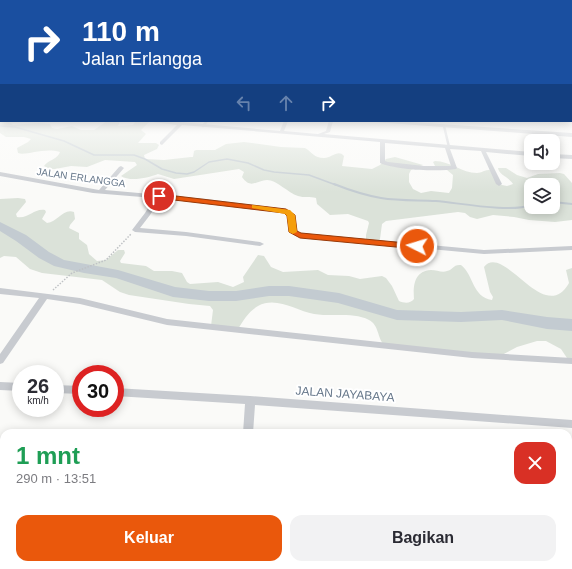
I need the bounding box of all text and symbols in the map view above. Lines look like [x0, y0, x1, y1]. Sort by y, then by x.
icon: right [16, 16, 68, 68]
text: 110 m [82, 16, 160, 47]
text: Jalan Erlangga [82, 49, 202, 69]
icon: left [233, 92, 255, 114]
icon: ahead [275, 92, 297, 114]
icon: right [317, 92, 339, 114]
map controls [524, 134, 560, 214]
button: sound [524, 134, 560, 170]
street label: JALAN ERLANGGA [36, 166, 126, 189]
button: layers [524, 178, 560, 214]
pin [142, 179, 176, 213]
icon: arrive [148, 185, 170, 207]
position arrow [396, 225, 438, 267]
speed limit sign: 30 [72, 365, 124, 417]
text: 26 [27, 375, 49, 397]
street label: JALAN JAYABAYA [295, 384, 395, 404]
text: km/h [27, 395, 49, 406]
text: 1 mnt [16, 442, 80, 469]
button: close [514, 442, 556, 484]
text: 290 m · 13:51 [16, 471, 96, 486]
button: Keluar [16, 515, 282, 561]
button: Bagikan [290, 515, 556, 561]

